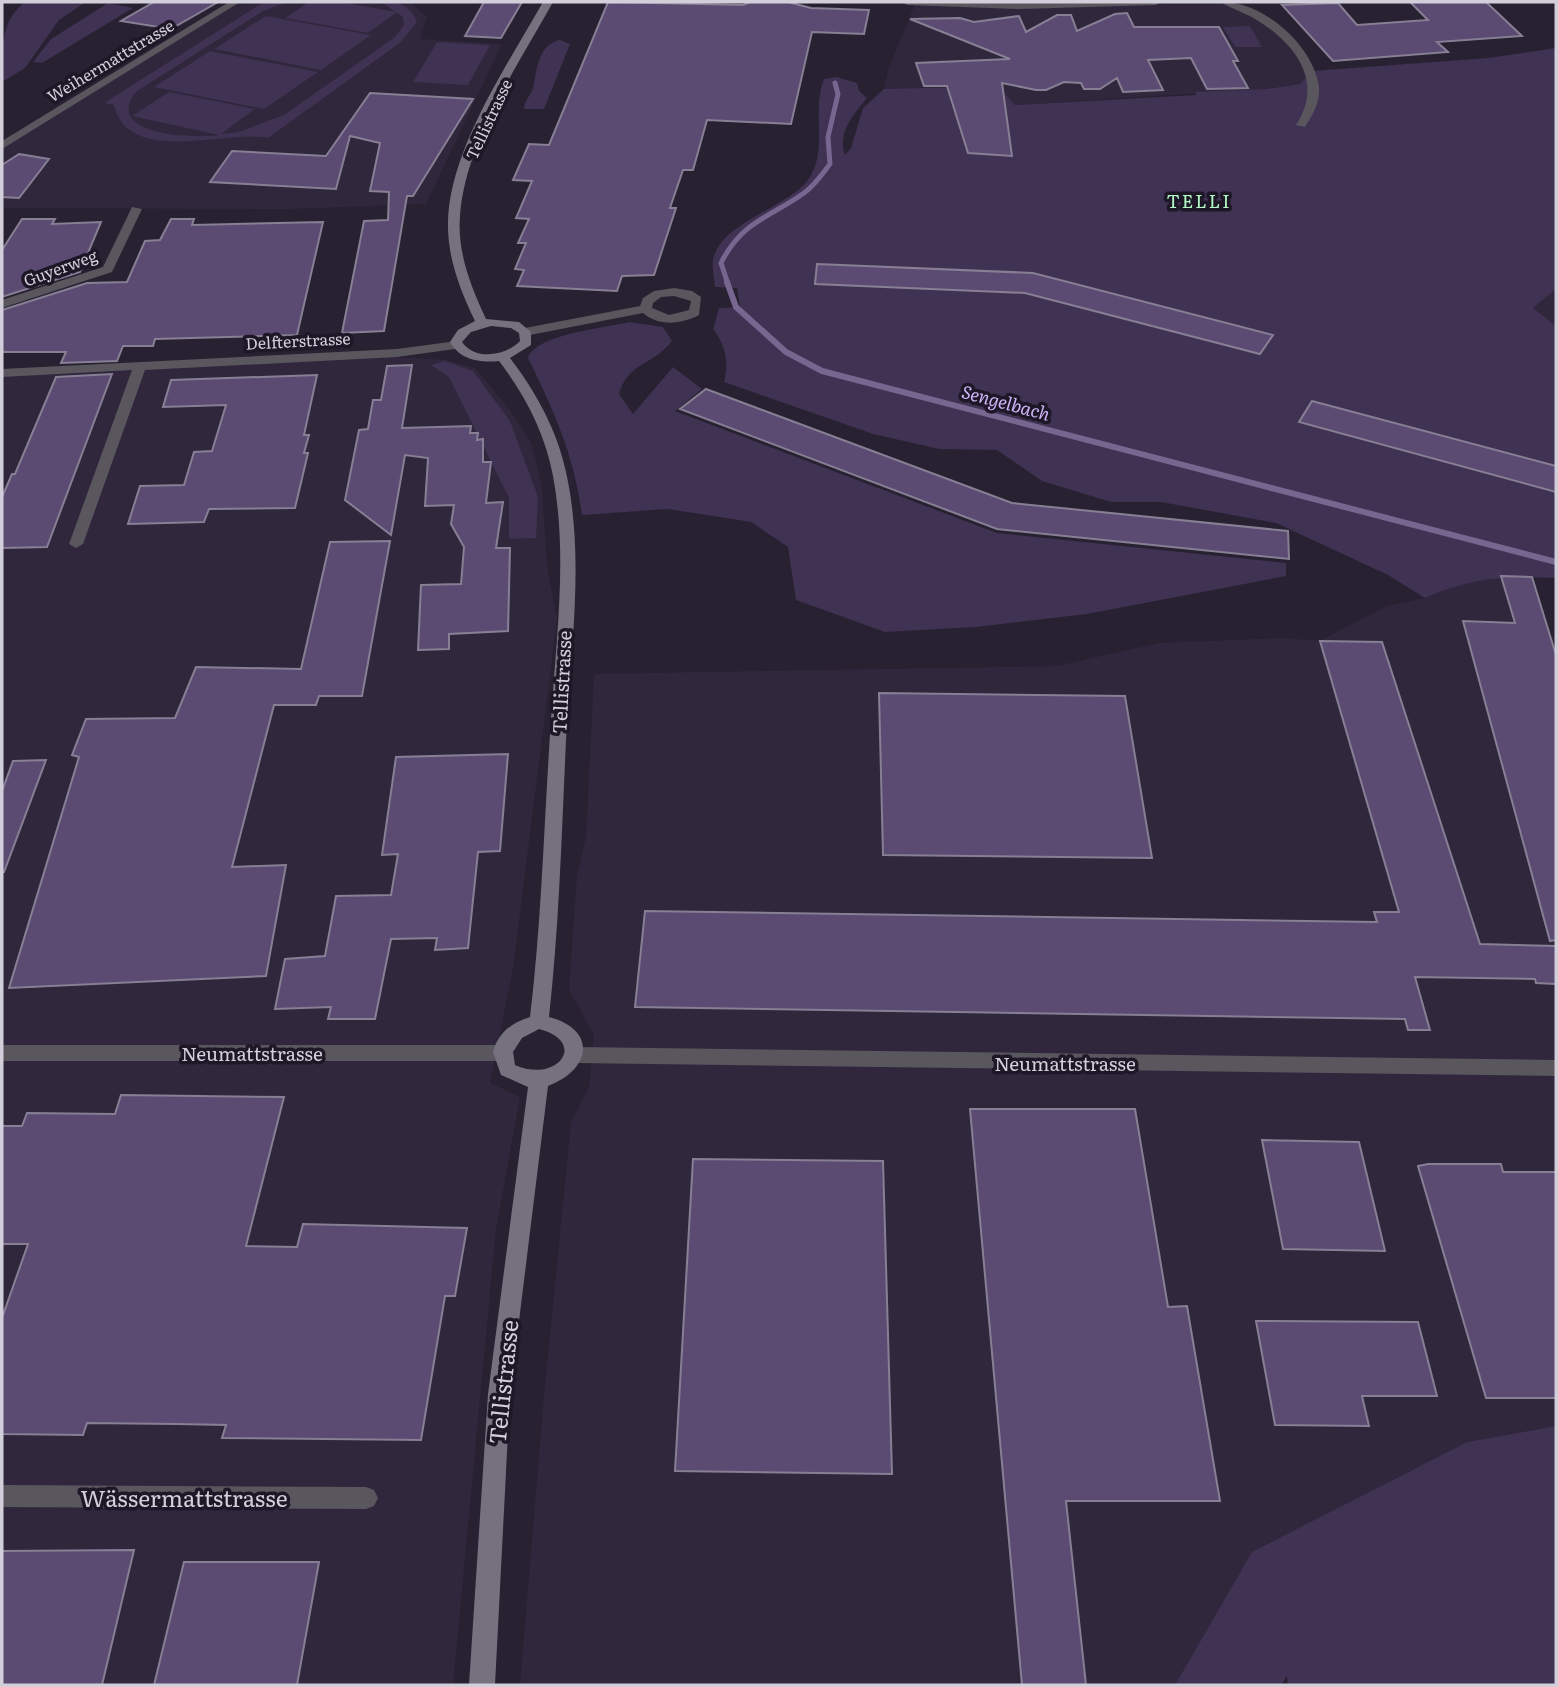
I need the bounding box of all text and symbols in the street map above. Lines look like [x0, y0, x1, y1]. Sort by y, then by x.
street label: Weihermattstrasse [42, 13, 178, 107]
street label: Tellistrasse [459, 75, 517, 163]
district label: TELLI [1166, 187, 1232, 214]
street label: Guyerweg [20, 243, 100, 291]
street label: Delfterstrasse [245, 325, 351, 355]
water label: Sengelbach [959, 377, 1053, 427]
street label: Tellistrasse [544, 630, 578, 734]
street label: Neumattstrasse [181, 1039, 323, 1067]
street label: Neumattstrasse [994, 1049, 1136, 1077]
street label: Tellistrasse [479, 1318, 525, 1446]
street label: Wässermattstrasse [80, 1480, 288, 1514]

